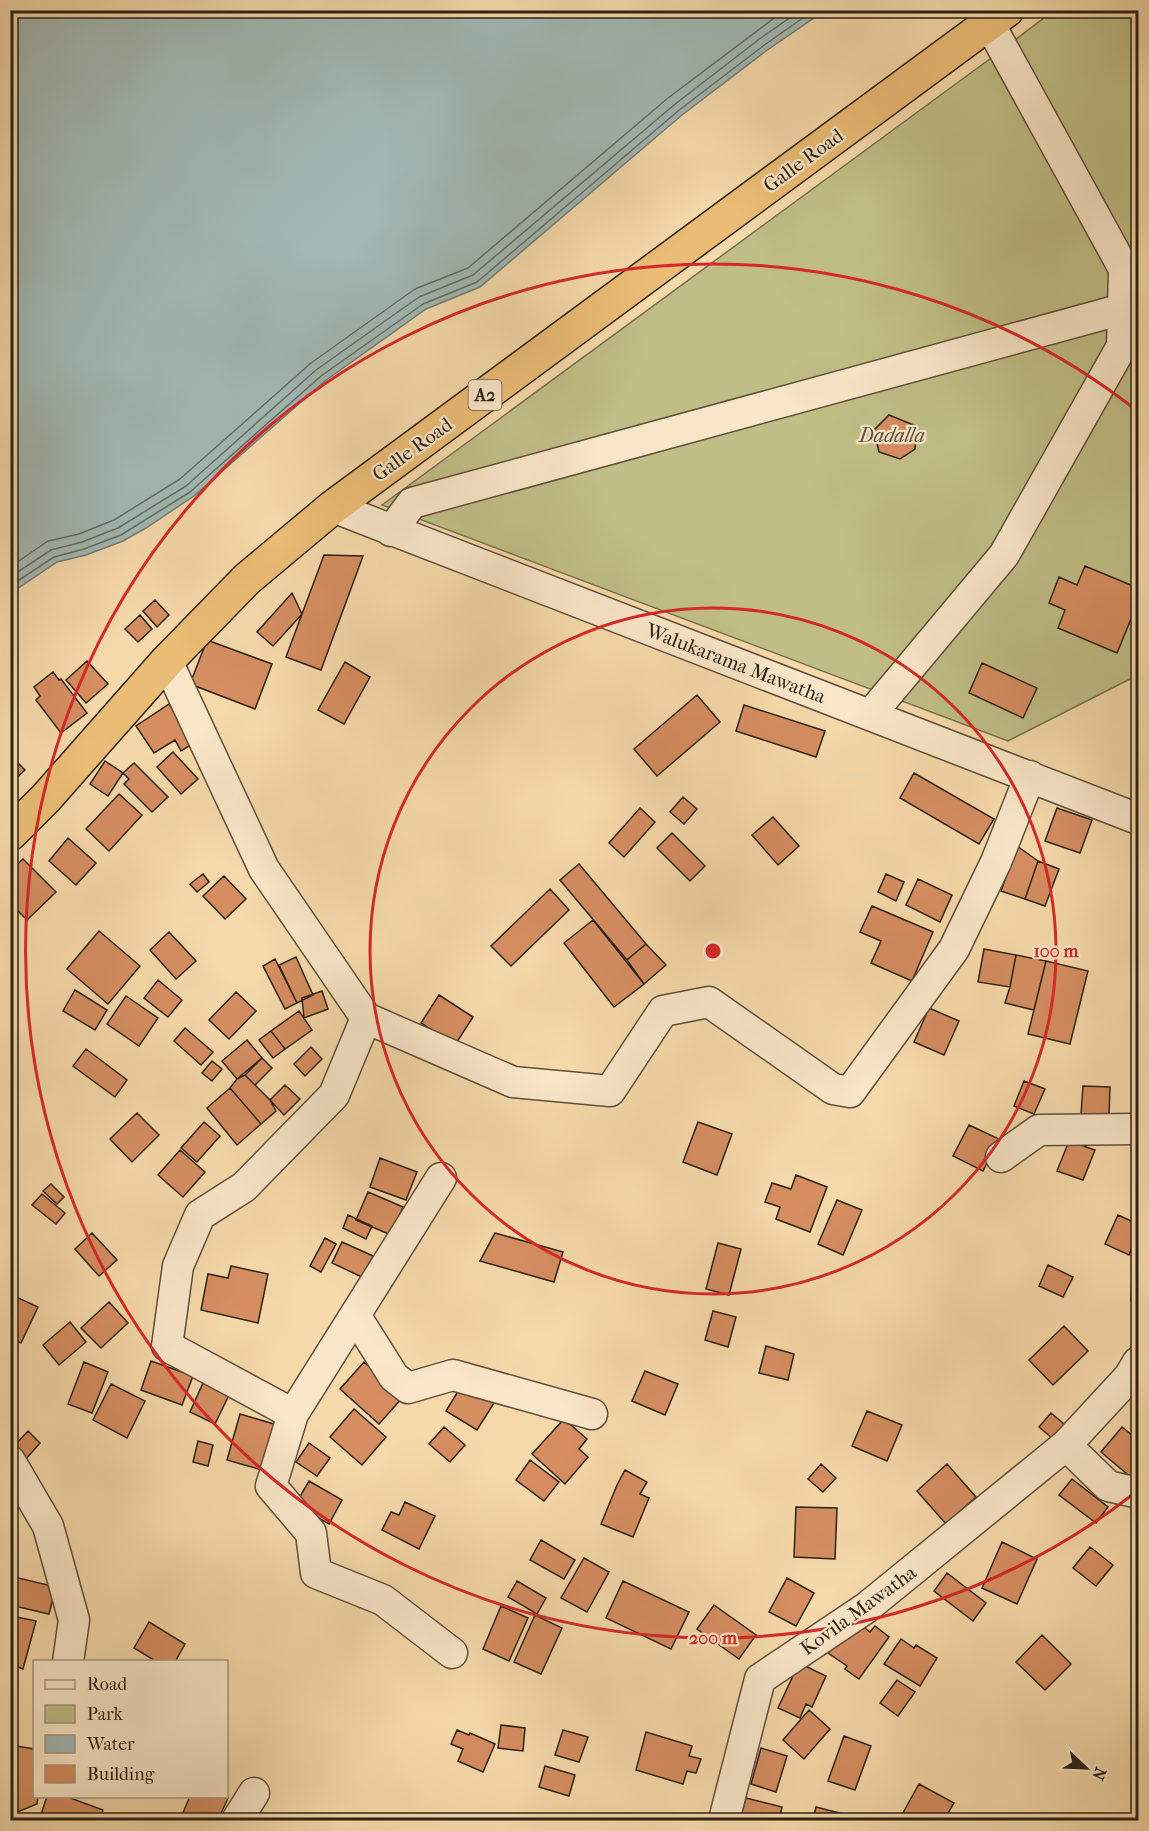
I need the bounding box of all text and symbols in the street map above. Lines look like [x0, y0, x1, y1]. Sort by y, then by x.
street label: Galle Road [759, 123, 849, 197]
road number: A2 [468, 380, 502, 410]
street label: Galle Road [368, 412, 458, 486]
park label: Dadalla [857, 424, 925, 447]
street label: Walukarama Mawatha [642, 618, 829, 709]
centre of rings [703, 941, 723, 961]
text: 100 m [1033, 941, 1080, 962]
street label: Kovila Mawatha [796, 1560, 921, 1660]
text: 200 m [689, 1628, 738, 1649]
legend [33, 1660, 228, 1798]
text: Road [87, 1674, 127, 1695]
text: Park [87, 1704, 124, 1725]
text: Water [86, 1734, 135, 1755]
north arrow [1056, 1738, 1116, 1798]
text: Building [87, 1764, 155, 1785]
text: N [1088, 1764, 1110, 1784]

